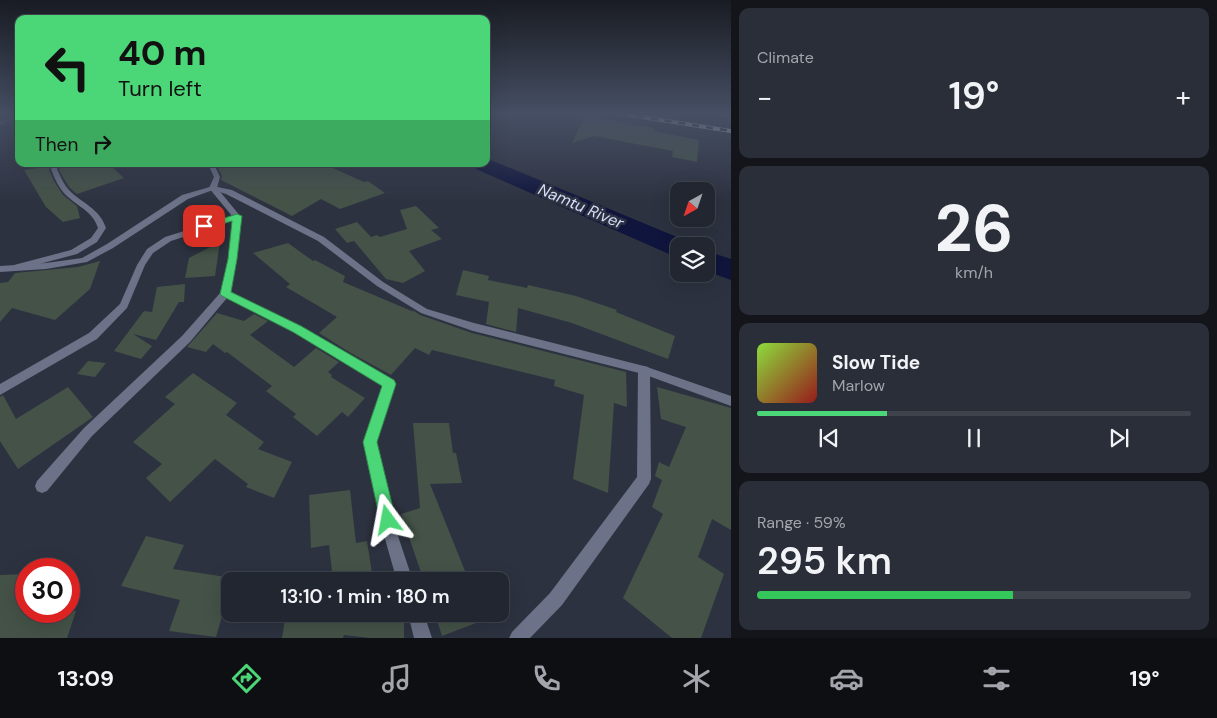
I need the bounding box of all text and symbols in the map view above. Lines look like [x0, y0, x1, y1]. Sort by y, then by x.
text: 40 m [118, 30, 207, 76]
icon: left [35, 35, 100, 100]
text: Climate [757, 47, 814, 68]
text: 19° [949, 71, 999, 121]
text: Turn left [118, 74, 202, 103]
text: − [757, 79, 772, 116]
text: + [1176, 79, 1191, 116]
icon: right [88, 130, 116, 158]
text: Then [35, 132, 78, 157]
water label: Namtu River [535, 179, 628, 234]
north arrow [670, 182, 715, 228]
map controls [670, 182, 715, 282]
text: 26 [935, 187, 1013, 271]
pin [183, 205, 225, 247]
icon: arrive [190, 212, 218, 240]
button: layers [670, 237, 715, 282]
text: km/h [955, 262, 993, 283]
text: Slow Tide [832, 350, 920, 375]
text: Marlow [832, 375, 885, 396]
icon: previous [815, 424, 843, 452]
icon: pause [960, 424, 988, 452]
icon: next [1105, 424, 1133, 452]
position arrow [361, 493, 413, 545]
text: Range · 59% [757, 512, 845, 533]
text: 295 km [757, 536, 892, 586]
speed limit sign: 30 [15, 558, 80, 623]
text: 13:10 · 1 min · 180 m [280, 584, 450, 609]
icon: directions [229, 661, 264, 696]
icon: music [379, 661, 414, 696]
icon: phone [529, 661, 564, 696]
icon: climate [679, 661, 714, 696]
icon: car [829, 661, 864, 696]
icon: filters [979, 661, 1014, 696]
text: 13:09 [58, 664, 114, 693]
text: 19° [1129, 664, 1159, 693]

